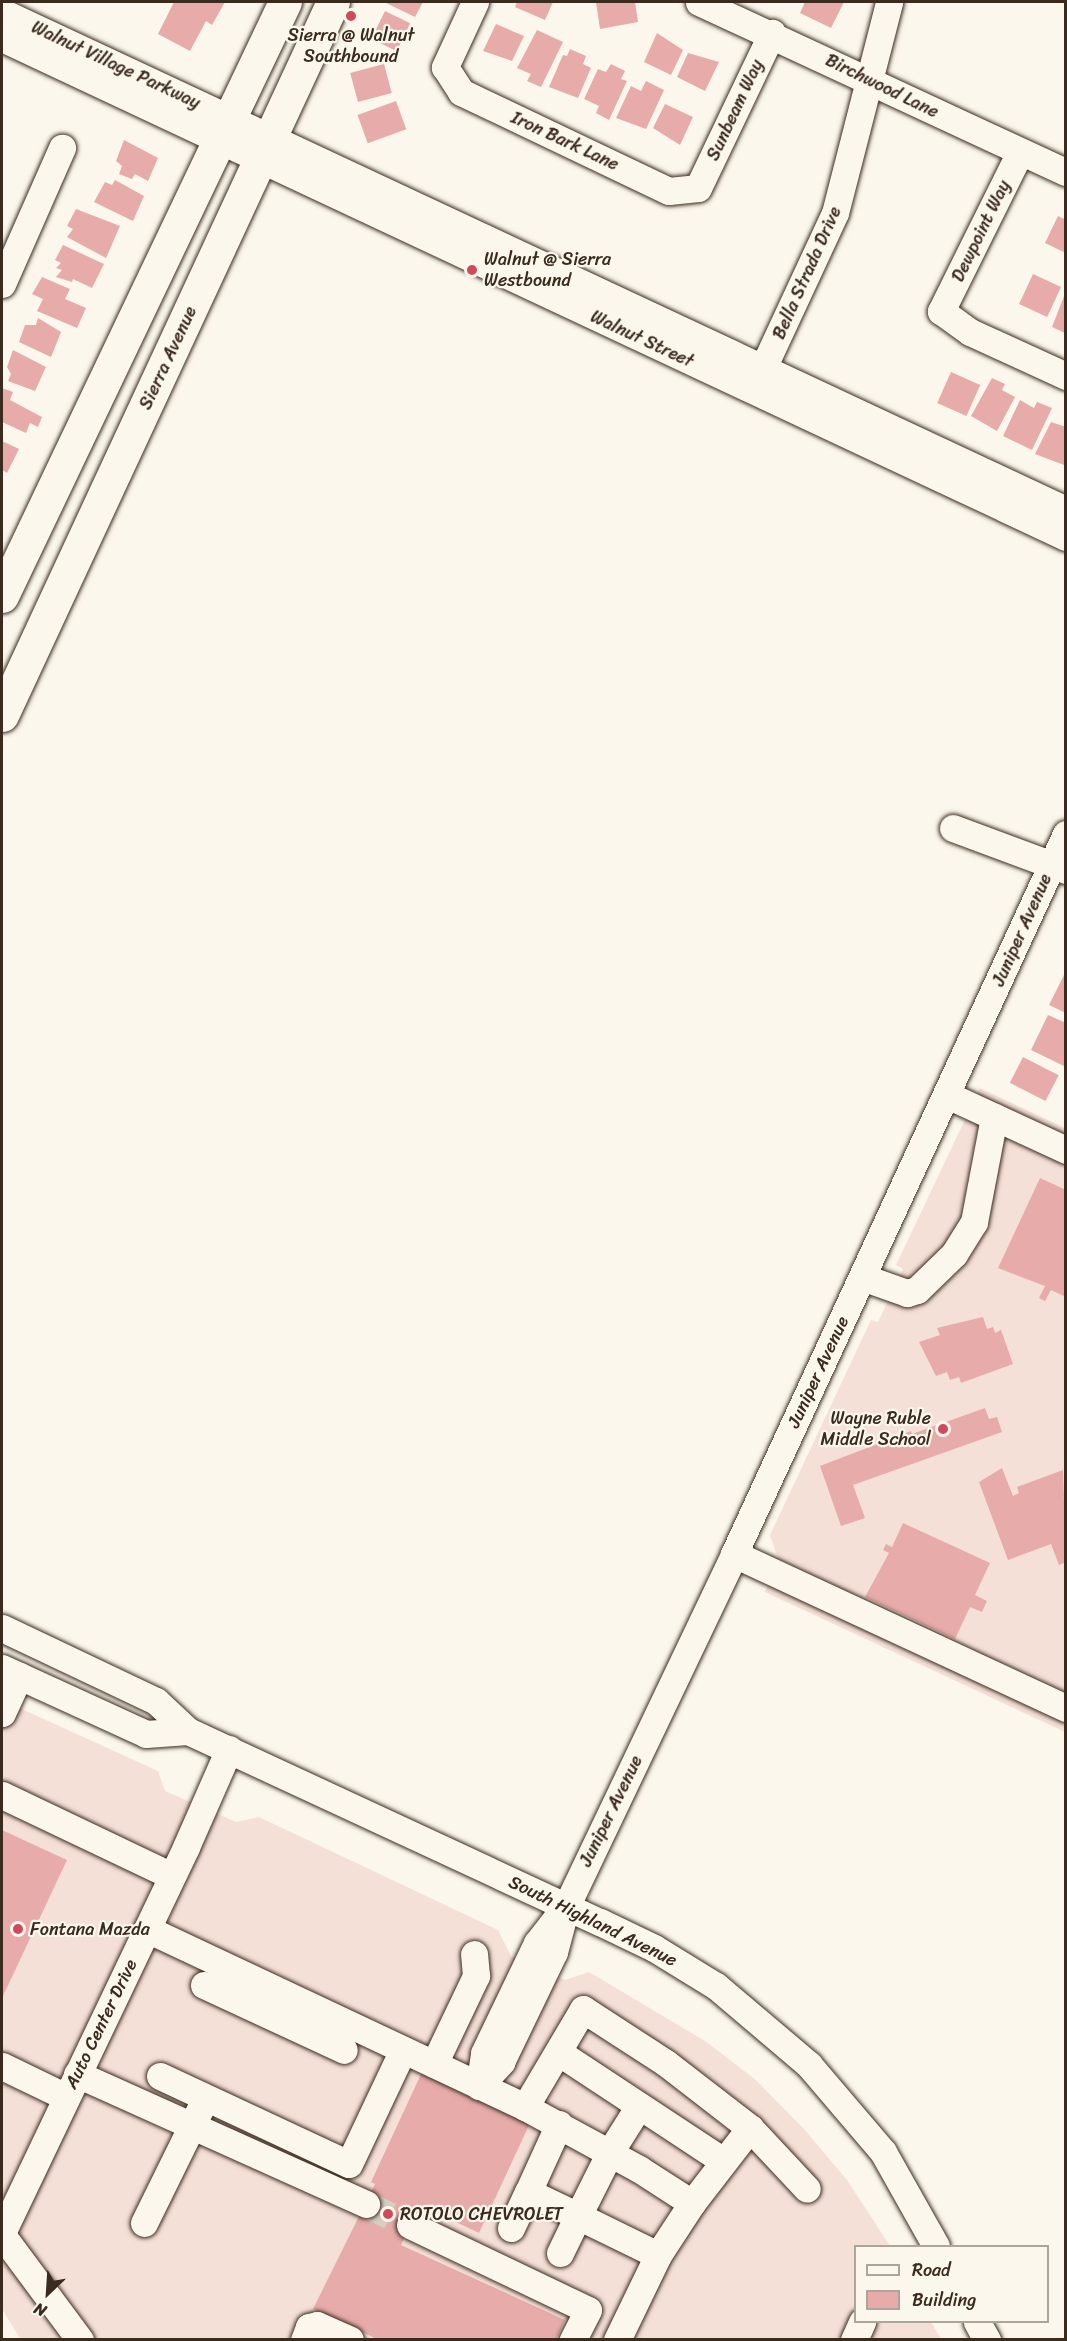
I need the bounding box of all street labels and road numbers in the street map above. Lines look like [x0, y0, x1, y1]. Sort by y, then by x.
street label: Walnut Village Parkway [28, 16, 204, 114]
street label: Birchwood Lane [822, 49, 942, 123]
street label: Sunbeam Way [702, 56, 768, 164]
street label: Iron Bark Lane [508, 107, 622, 175]
street label: Dewpoint Way [947, 177, 1015, 285]
street label: Bella Strada Drive [768, 203, 846, 343]
street label: Sierra Avenue [135, 303, 201, 413]
street label: Walnut Street [587, 306, 697, 372]
street label: Juniper Avenue [988, 871, 1056, 989]
street label: Juniper Avenue [783, 1313, 853, 1431]
street label: Juniper Avenue [575, 1752, 647, 1870]
street label: South Highland Avenue [506, 1871, 680, 1971]
street label: Auto Center Drive [60, 1955, 142, 2093]

